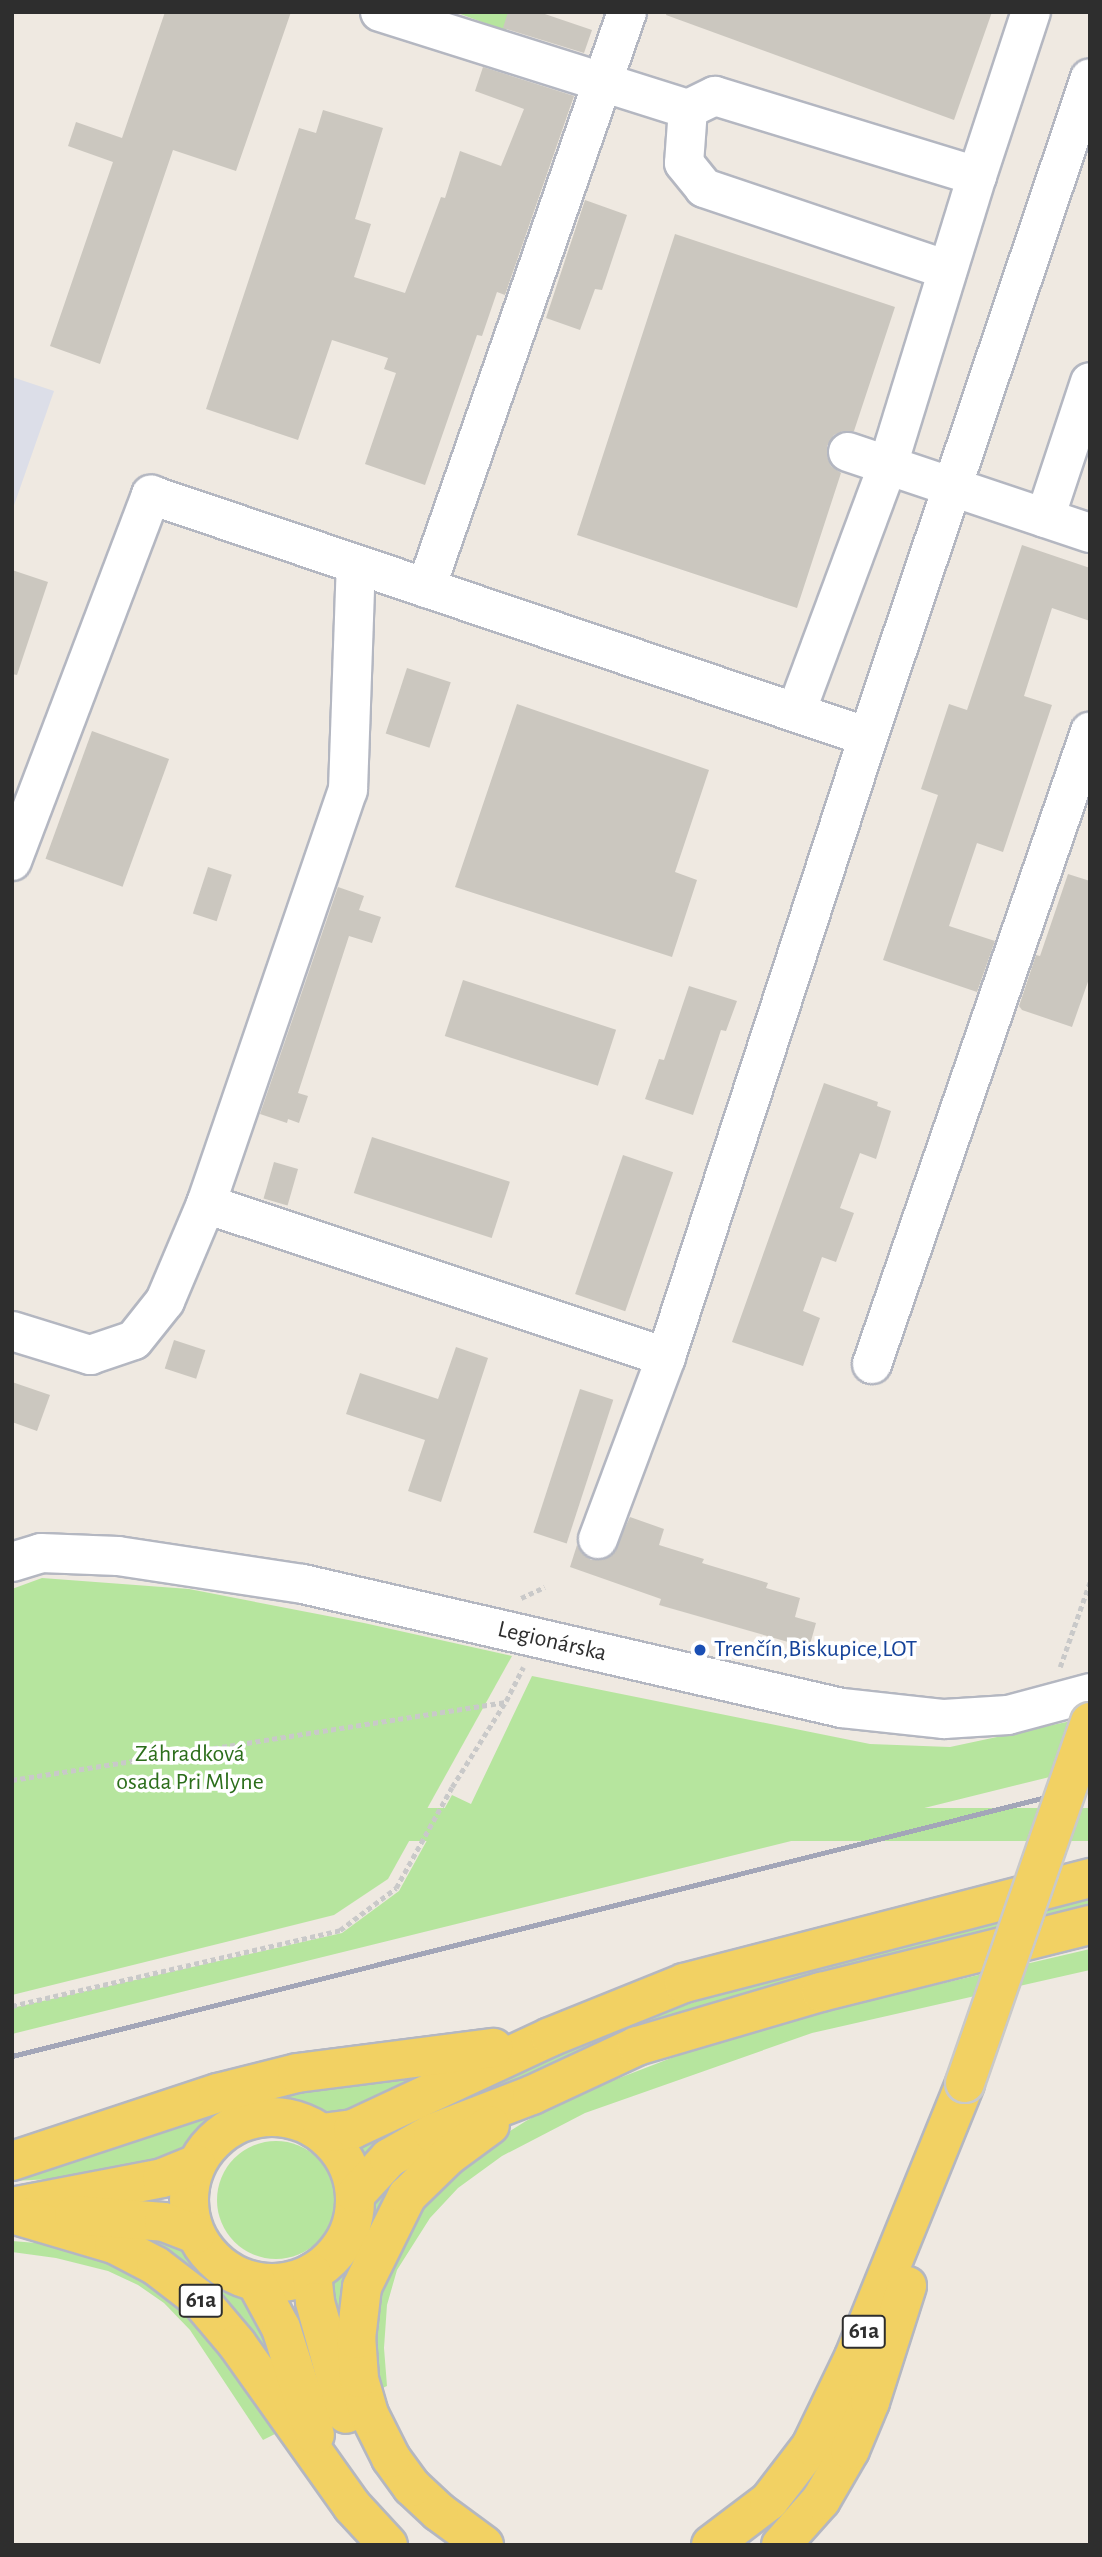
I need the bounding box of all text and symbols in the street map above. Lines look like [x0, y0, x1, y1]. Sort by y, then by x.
street label: Legionárska [495, 1615, 609, 1669]
place label: Trenčín,Biskupice,LOT [714, 1636, 917, 1664]
marker: Trenčín,Biskupice,LOT [692, 1642, 708, 1658]
park label: Záhradková osada Pri Mlyne [116, 1741, 264, 1797]
road number: 61a [178, 2282, 224, 2320]
road number: 61a [841, 2312, 887, 2352]

